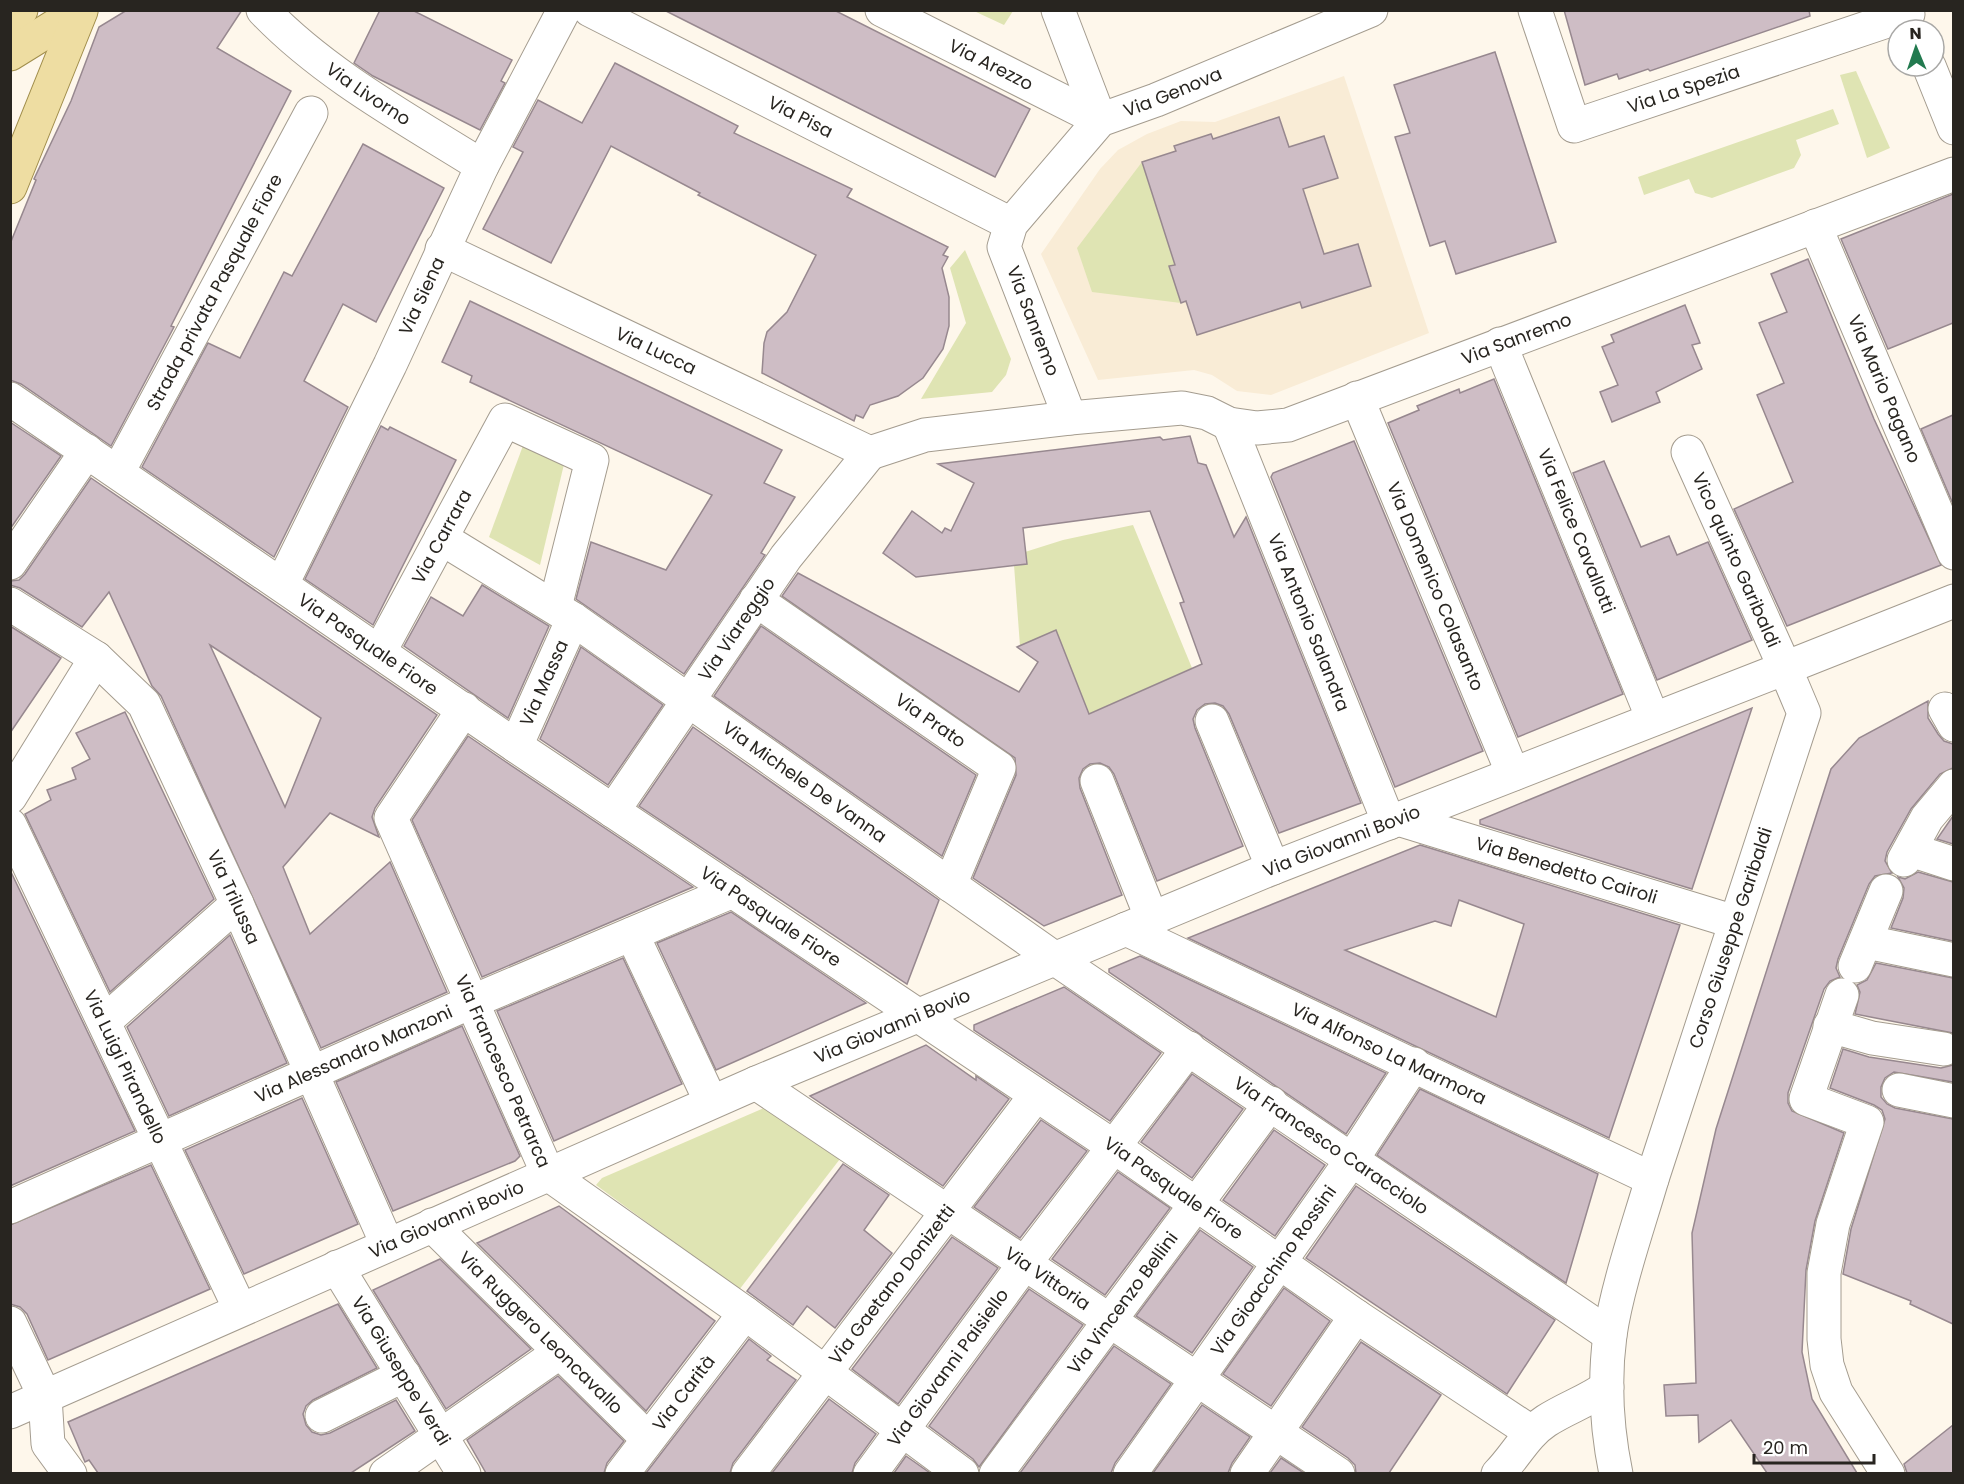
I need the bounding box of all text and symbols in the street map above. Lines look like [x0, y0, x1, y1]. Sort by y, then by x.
north arrow [1886, 18, 1946, 78]
text: N [1909, 22, 1922, 45]
street label: Via Arezzo [945, 33, 1038, 96]
street label: Via Livorno [321, 56, 416, 131]
street label: Via La Spezia [1624, 58, 1743, 119]
street label: Via Genova [1120, 61, 1226, 123]
street label: Via Pisa [764, 89, 837, 144]
street label: Strada privata Pasquale Fiore [140, 169, 288, 415]
street label: Via Siena [392, 253, 450, 339]
street label: Via Sanremo [1001, 262, 1066, 379]
street label: Via Sanremo [1458, 306, 1575, 371]
street label: Via Mario Pagano [1842, 311, 1927, 467]
street label: Via Lucca [612, 321, 701, 381]
street label: Via Felice Cavallotti [1532, 445, 1622, 617]
street label: Vico quinto Garibaldi [1687, 468, 1786, 651]
street label: Via Domenico Colasanto [1381, 478, 1490, 695]
street label: Via Carrara [406, 485, 477, 588]
street label: Via Antonio Salandra [1262, 530, 1356, 715]
street label: Via Viareggio [692, 572, 781, 686]
street label: Via Pasquale Fiore [293, 587, 443, 701]
street label: Via Massa [514, 636, 574, 730]
street label: Via Prato [890, 687, 971, 753]
street label: Via Michele De Vanna [717, 715, 892, 848]
street label: Via Giovanni Bovio [1259, 799, 1424, 883]
street label: Corso Giuseppe Garibaldi [1682, 824, 1778, 1052]
street label: Via Benedetto Cairoli [1472, 830, 1660, 910]
street label: Via Trilussa [202, 846, 266, 948]
street label: Via Pasquale Fiore [695, 860, 846, 972]
street label: Via Francesco Petrarca [450, 971, 557, 1172]
street label: Via Giovanni Bovio [810, 982, 974, 1069]
street label: Via Luigi Pirandello [78, 986, 173, 1148]
street label: Via Alfonso La Marmora [1287, 996, 1491, 1110]
street label: Via Alessandro Manzoni [251, 999, 456, 1109]
street label: Via Francesco Caracciolo [1229, 1070, 1434, 1220]
street label: Via Pasquale Fiore [1099, 1130, 1248, 1245]
street label: Via Giovanni Bovio [365, 1174, 528, 1264]
street label: Via Gioacchino Rossini [1204, 1180, 1342, 1360]
street label: Via Gaetano Donizetti [823, 1199, 960, 1369]
street label: Via Vincenzo Bellini [1061, 1226, 1184, 1379]
street label: Via Vittoria [1000, 1241, 1095, 1316]
street label: Via Ruggero Leoncavallo [453, 1245, 629, 1419]
street label: Via Giovanni Paisiello [881, 1283, 1014, 1452]
street label: Via Giuseppe Verdi [346, 1291, 457, 1450]
street label: Via Carità [646, 1349, 721, 1436]
scale bar [1754, 1427, 1874, 1465]
text: 20 m [1763, 1435, 1808, 1460]

